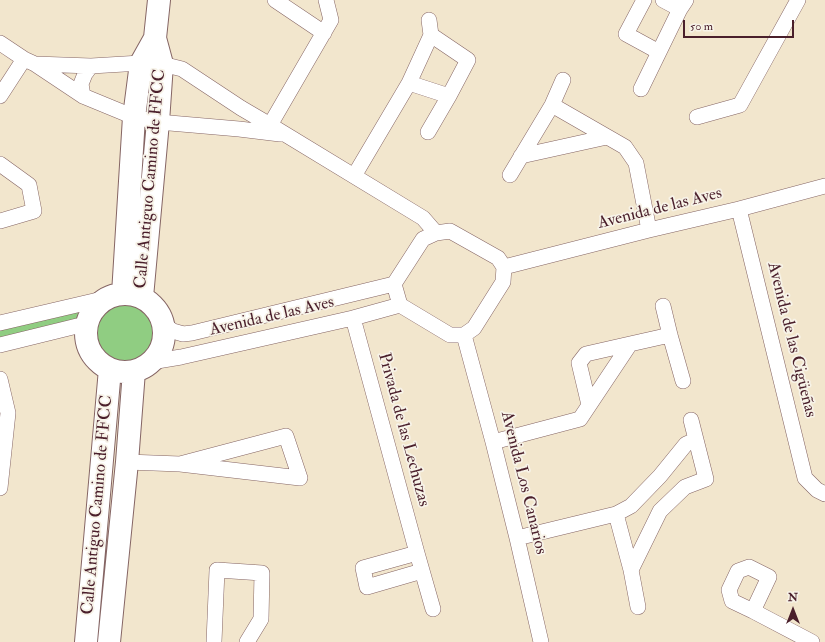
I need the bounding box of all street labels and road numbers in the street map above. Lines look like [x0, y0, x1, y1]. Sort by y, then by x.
street label: Calle Antiguo Camino de FFCC [131, 68, 171, 290]
street label: Avenida de las Aves [596, 184, 724, 234]
street label: Avenida de las Cigüeñas [762, 260, 820, 420]
street label: Avenida de las Aves [208, 293, 336, 341]
street label: Privada de las Lechuzas [373, 351, 433, 509]
street label: Calle Antiguo Camino de FFCC [78, 394, 118, 616]
street label: Avenida Los Canarios [495, 409, 551, 557]

